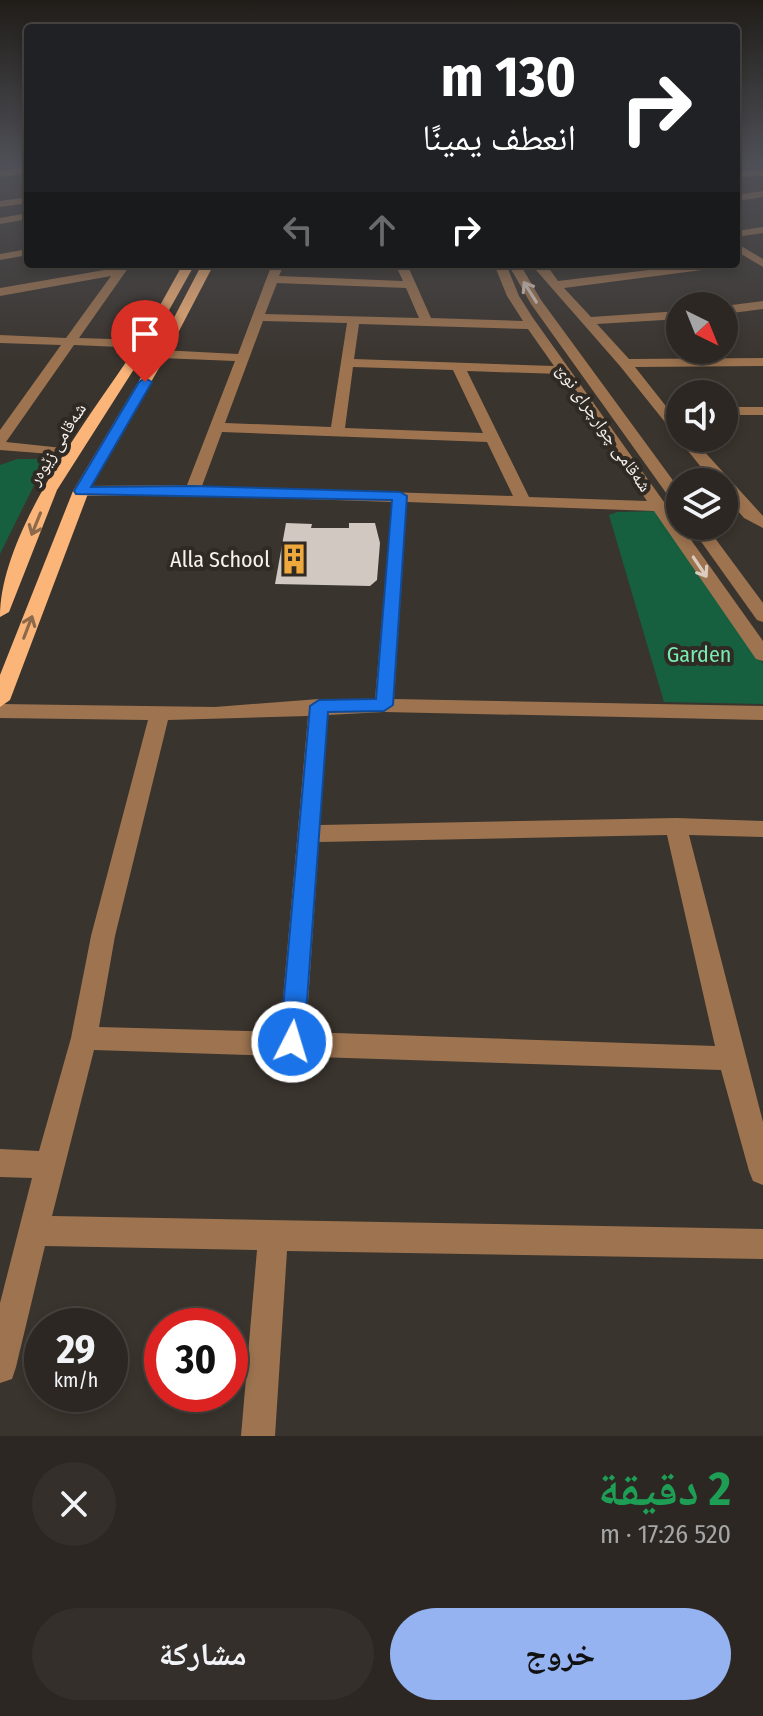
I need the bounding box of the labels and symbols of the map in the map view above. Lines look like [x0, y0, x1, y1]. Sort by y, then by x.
one-way arrow [521, 281, 537, 304]
north arrow [666, 292, 738, 364]
pin [111, 300, 179, 382]
street label: شەقامی چوارچرای نوێ [552, 360, 656, 496]
street label: شەقامی زێوەر [23, 399, 91, 490]
one-way arrow [27, 511, 42, 536]
building icon: Alla School [277, 542, 311, 576]
place label: Alla School [170, 546, 270, 573]
one-way arrow [692, 555, 708, 578]
one-way arrow [22, 615, 36, 640]
park label: Garden [667, 641, 731, 668]
position arrow [250, 1000, 334, 1084]
speed limit sign: 30 [144, 1308, 248, 1412]

